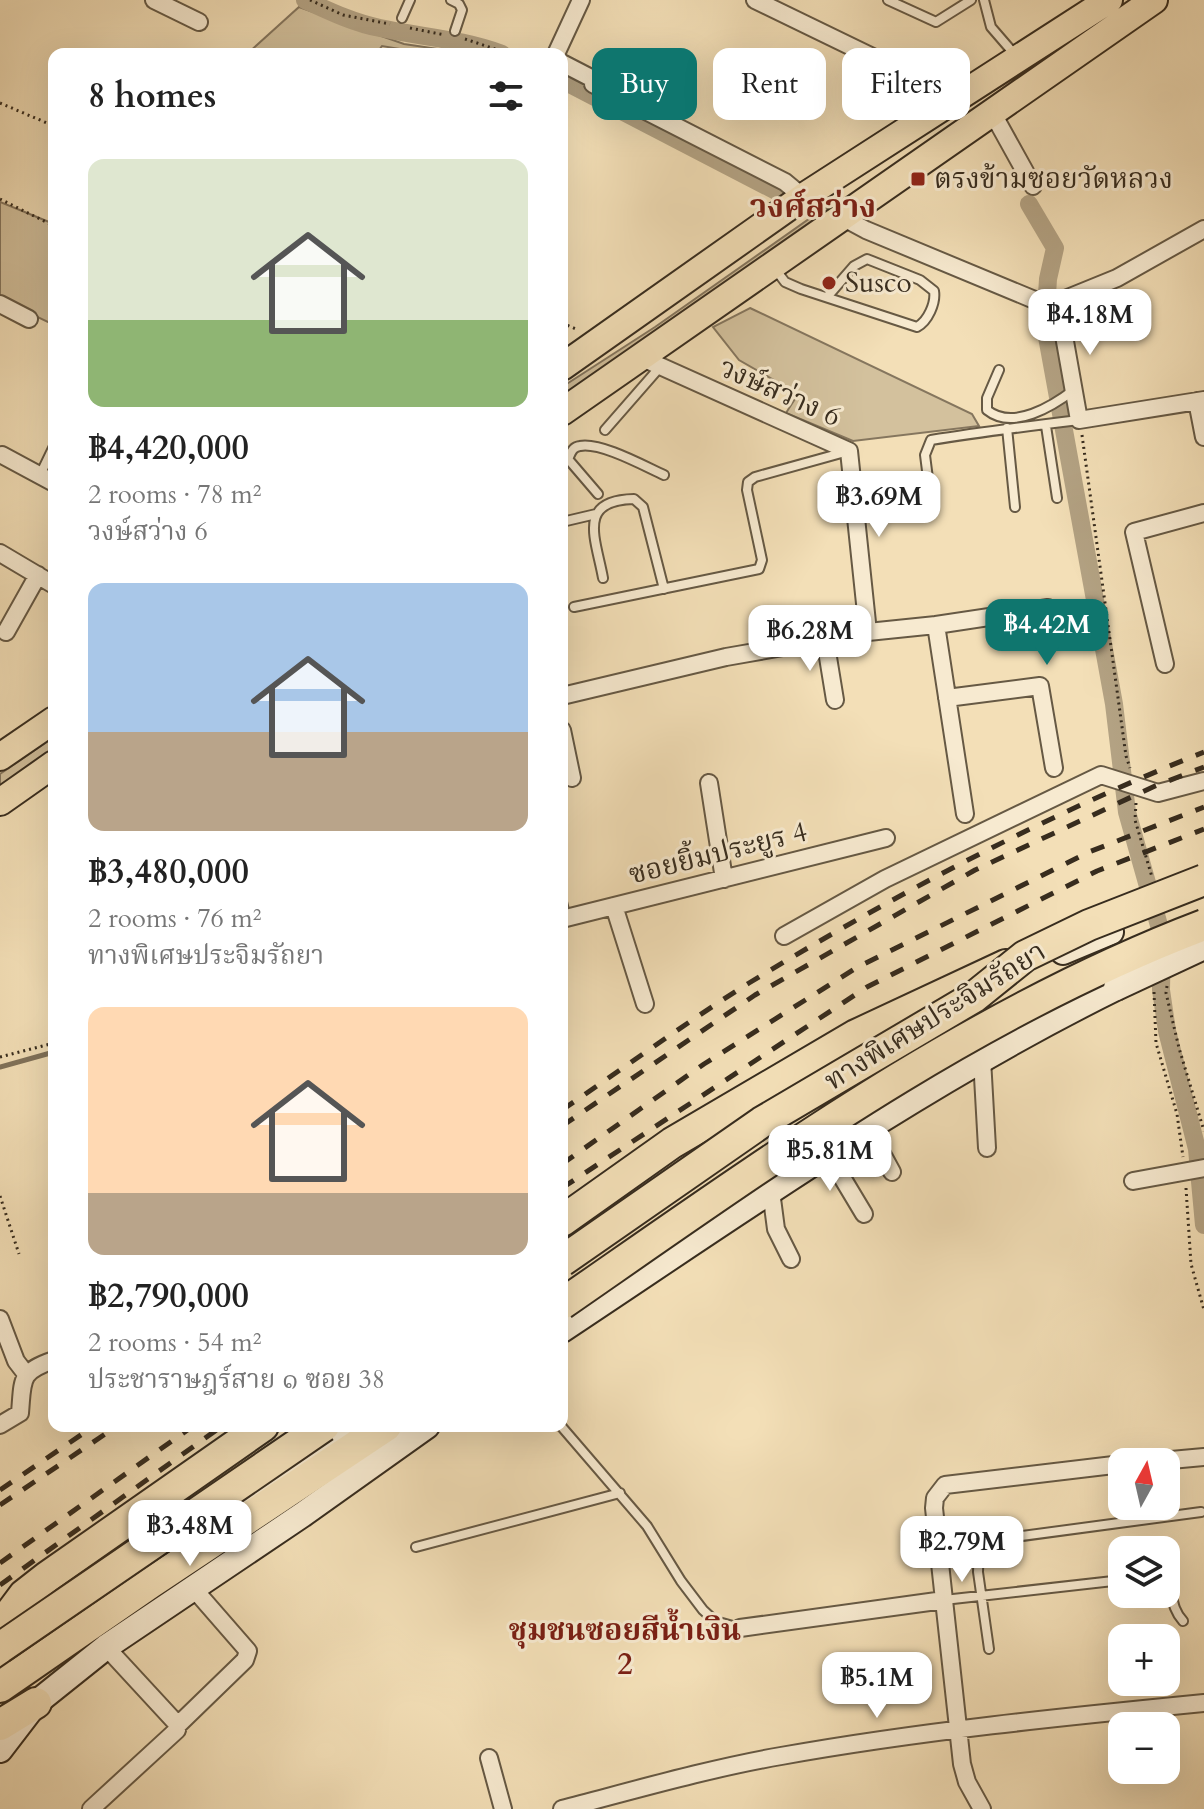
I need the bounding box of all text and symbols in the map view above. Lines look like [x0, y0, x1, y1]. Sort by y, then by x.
chip: Buy [592, 48, 697, 120]
chip: Rent [713, 48, 826, 120]
chip: Filters [842, 48, 970, 120]
text: 8 homes [88, 73, 216, 119]
icon: filters [484, 74, 528, 118]
place label: ตรงข้ามซอยวัดหลวง [934, 160, 1173, 198]
marker: ตรงข้ามซอยวัดหลวง [909, 170, 927, 188]
district label: วงศ์สว่าง [750, 185, 876, 229]
icon: home [236, 211, 380, 355]
place label: Susco [845, 264, 912, 302]
marker: Susco [820, 274, 838, 292]
pin: ฿4.18M [1025, 289, 1155, 357]
text: ฿4.18M [1046, 297, 1134, 332]
street label: วงษ์สว่าง 6 [713, 348, 847, 436]
text: ฿4,420,000 [88, 425, 249, 471]
pin: ฿3.69M [814, 471, 944, 539]
text: 2 rooms · 78 m² [88, 477, 261, 512]
text: ฿3.69M [835, 479, 923, 514]
text: วงษ์สว่าง 6 [88, 514, 208, 549]
pin: ฿4.42M [982, 599, 1112, 667]
pin: ฿6.28M [745, 605, 875, 673]
text: ฿4.42M [1003, 607, 1091, 642]
text: ฿6.28M [766, 613, 854, 648]
icon: home [236, 635, 380, 779]
street label: ซอยยิ้มประยูร 4 [624, 811, 811, 894]
text: ฿3,480,000 [88, 849, 249, 895]
text: 2 rooms · 76 m² [88, 901, 261, 936]
street label: ทางพิเศษประจิมรัถยา [817, 933, 1053, 1099]
text: ทางพิเศษประจิมรัถยา [88, 938, 324, 973]
icon: home [236, 1059, 380, 1203]
pin: ฿5.81M [765, 1125, 895, 1193]
text: ฿5.81M [786, 1133, 874, 1168]
text: ฿2,790,000 [88, 1273, 249, 1319]
text: 2 rooms · 54 m² [88, 1325, 261, 1360]
text: ประชาราษฎร์สาย ๑ ซอย 38 [88, 1362, 385, 1397]
north arrow [1108, 1448, 1180, 1520]
map controls [1108, 1448, 1180, 1784]
pin: ฿3.48M [125, 1500, 255, 1568]
text: ฿3.48M [146, 1508, 234, 1543]
pin: ฿2.79M [897, 1516, 1027, 1584]
text: ฿2.79M [918, 1524, 1006, 1559]
button: layers [1108, 1536, 1180, 1608]
district label: ชุมชนซอยสีน้ำเงิน 2 [509, 1608, 741, 1685]
button: + [1108, 1624, 1180, 1696]
pin: ฿5.1M [821, 1652, 933, 1720]
text: ฿5.1M [840, 1660, 914, 1695]
button: − [1108, 1712, 1180, 1784]

